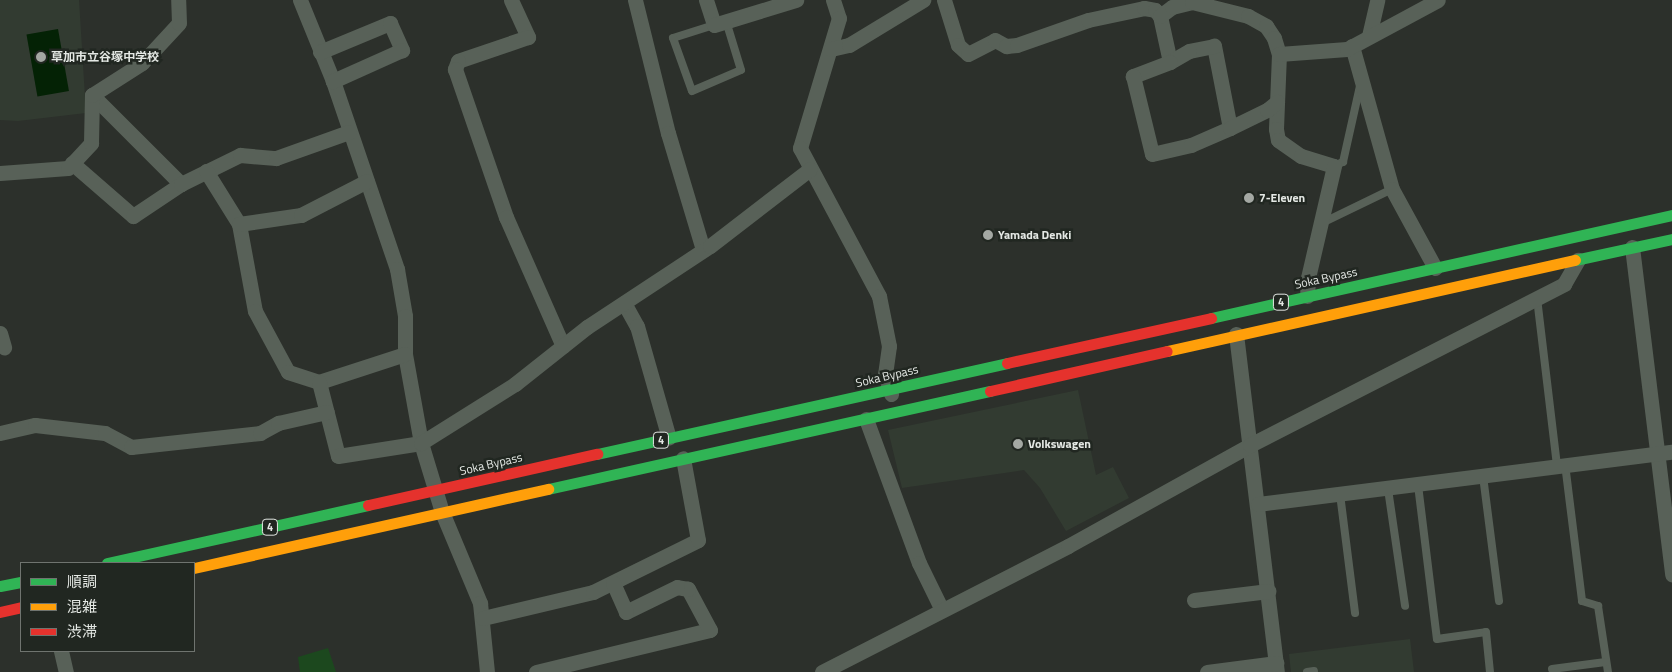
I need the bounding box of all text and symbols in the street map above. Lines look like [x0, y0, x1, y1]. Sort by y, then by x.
place label: 草加市立谷塚中学校 [51, 50, 159, 64]
marker: 草加市立谷塚中学校 [35, 51, 47, 63]
place label: 7-Eleven [1259, 191, 1305, 205]
marker: 7-Eleven [1243, 192, 1255, 204]
place label: Yamada Denki [998, 228, 1071, 242]
marker: Yamada Denki [982, 229, 994, 241]
street label: Soka Bypass [1293, 264, 1359, 292]
road number: 4 [1272, 294, 1290, 310]
street label: Soka Bypass [854, 362, 920, 390]
road number: 4 [652, 432, 670, 448]
place label: Volkswagen [1028, 437, 1091, 451]
marker: Volkswagen [1012, 438, 1024, 450]
street label: Soka Bypass [458, 450, 524, 478]
road number: 4 [261, 518, 279, 536]
legend [20, 562, 195, 652]
text: 順調 [67, 570, 97, 593]
text: 混雑 [67, 595, 97, 618]
text: 渋滞 [67, 620, 97, 643]

